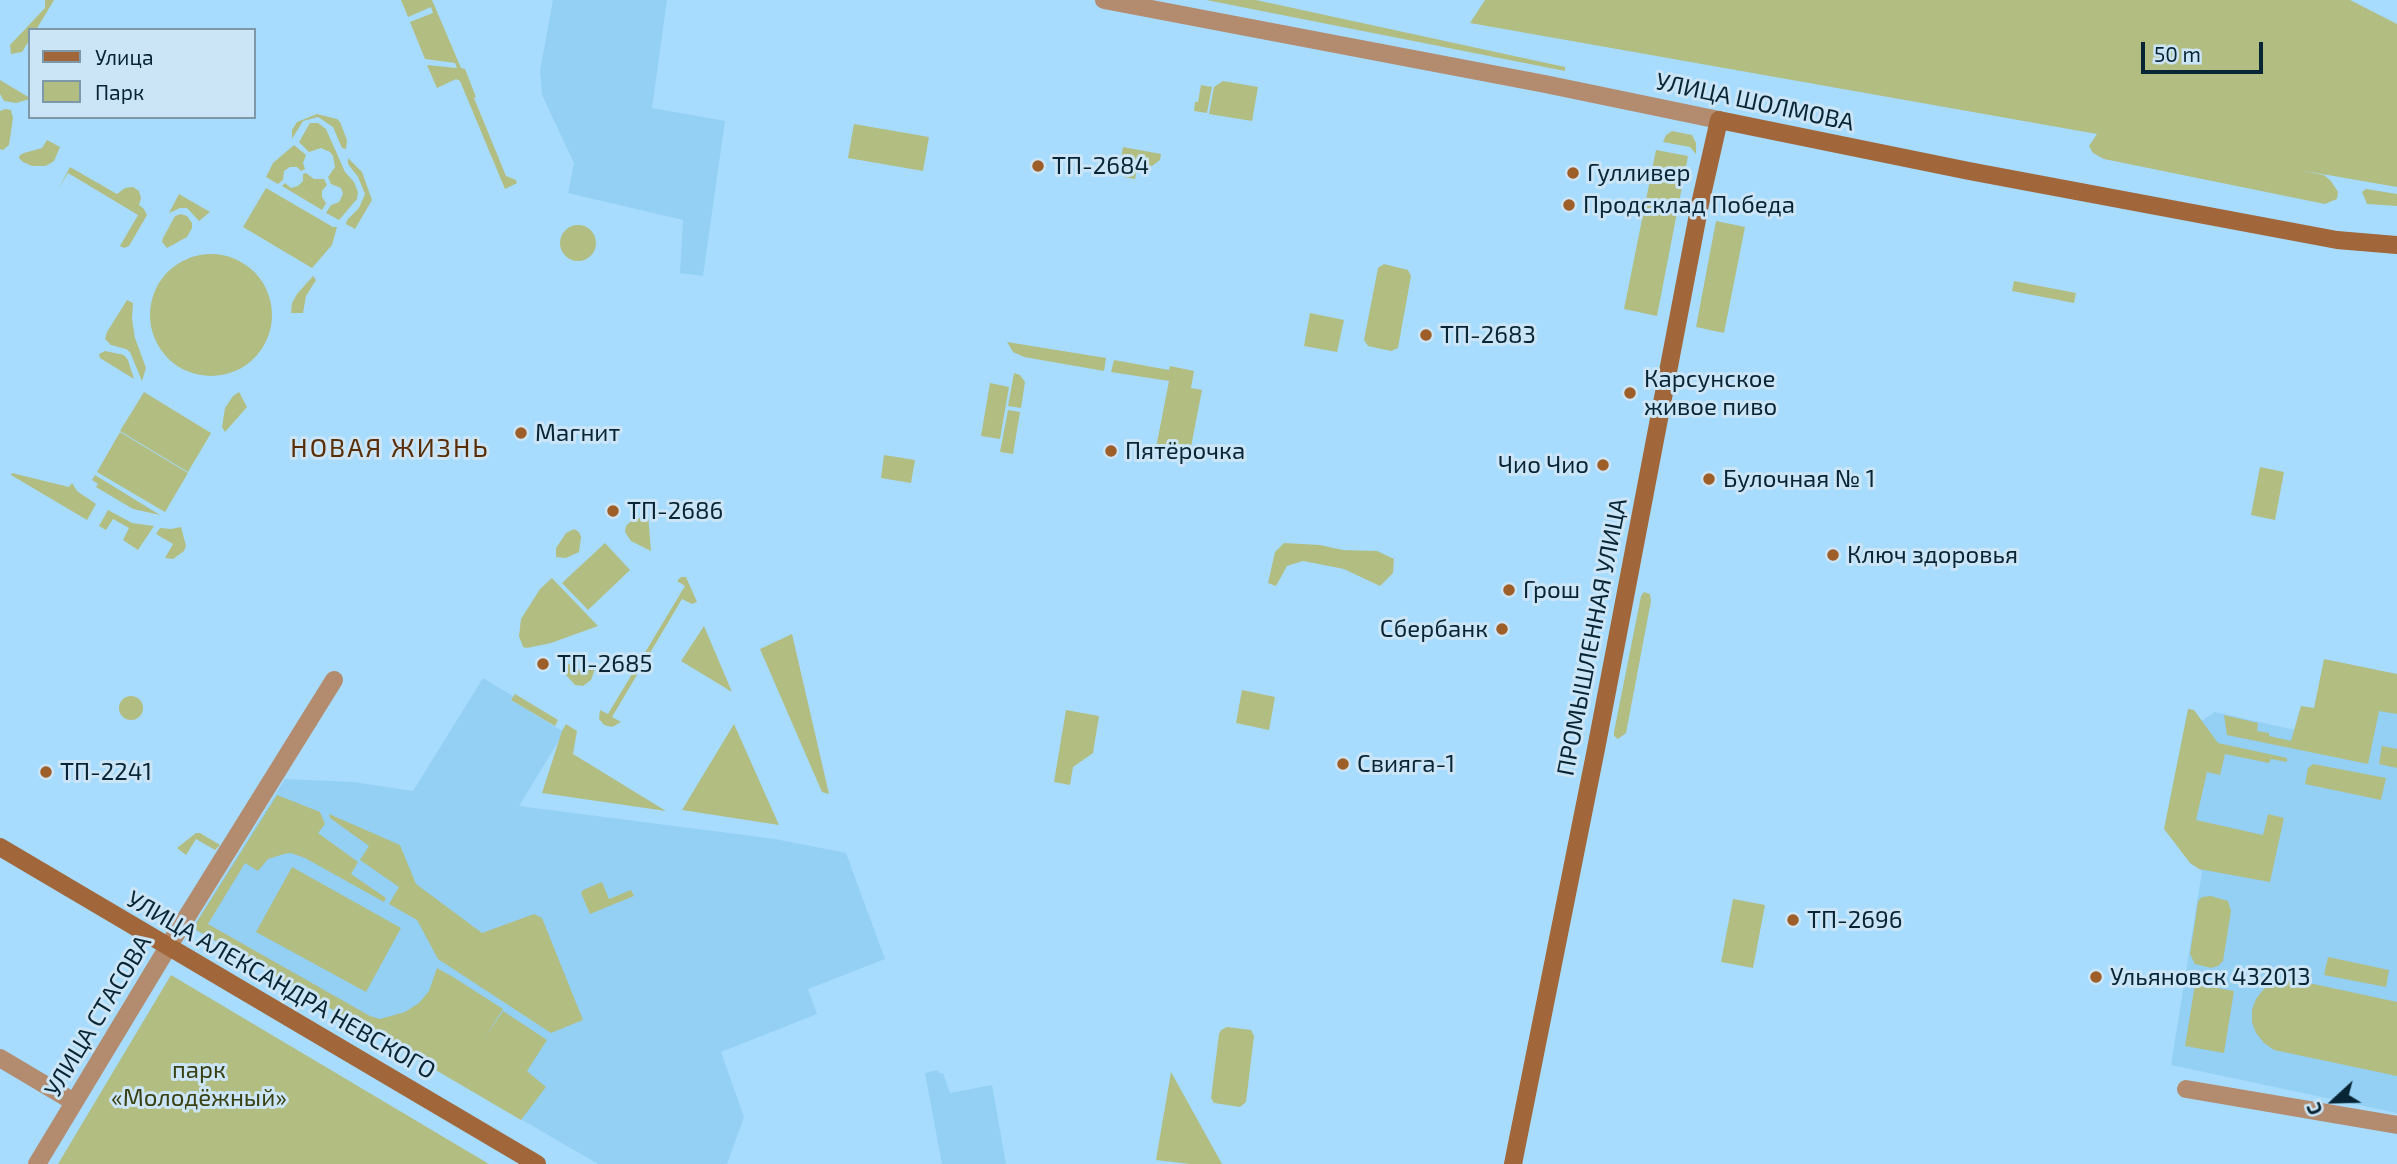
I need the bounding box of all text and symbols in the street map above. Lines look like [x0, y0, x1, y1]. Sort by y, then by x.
legend [28, 28, 256, 119]
scale bar [2145, 28, 2268, 72]
text: 50 m [2154, 41, 2201, 66]
text: Улица [95, 44, 154, 69]
street label: УЛИЦА ШОЛМОВА [1653, 67, 1857, 137]
text: Парк [95, 79, 144, 104]
place label: ТП-2684 [1052, 152, 1149, 180]
marker: ТП-2684 [1030, 158, 1046, 174]
place label: Гулливер [1587, 159, 1691, 187]
marker: Гулливер [1565, 165, 1581, 181]
place label: Продсклад Победа [1583, 191, 1795, 219]
marker: Продсклад Победа [1561, 197, 1577, 213]
place label: ТП-2683 [1440, 321, 1536, 349]
marker: ТП-2683 [1418, 327, 1434, 343]
place label: Карсунское живое пиво [1644, 365, 1777, 421]
marker: Карсунское живое пиво [1622, 385, 1638, 401]
place label: Магнит [535, 419, 620, 447]
marker: Магнит [513, 425, 529, 441]
district label: НОВАЯ ЖИЗНЬ [292, 432, 488, 464]
place label: Пятёрочка [1125, 437, 1245, 465]
marker: Пятёрочка [1103, 443, 1119, 459]
place label: Чио Чио [1498, 451, 1589, 479]
marker: Чио Чио [1595, 457, 1611, 473]
place label: Булочная № 1 [1723, 465, 1875, 493]
marker: Булочная № 1 [1701, 471, 1717, 487]
street label: ПРОМЫШЛЕННАЯ УЛИЦА [1551, 496, 1633, 778]
place label: ТП-2686 [627, 497, 723, 525]
marker: ТП-2686 [605, 503, 621, 519]
place label: Ключ здоровья [1847, 541, 2018, 569]
marker: Ключ здоровья [1825, 547, 1841, 563]
place label: Грош [1523, 576, 1580, 604]
marker: Грош [1501, 582, 1517, 598]
place label: Сбербанк [1380, 615, 1488, 643]
marker: Сбербанк [1494, 621, 1510, 637]
place label: ТП-2685 [557, 650, 652, 678]
marker: ТП-2685 [535, 656, 551, 672]
place label: Свияга-1 [1357, 750, 1455, 778]
marker: Свияга-1 [1335, 756, 1351, 772]
place label: ТП-2241 [60, 758, 152, 786]
marker: ТП-2241 [38, 764, 54, 780]
street label: УЛИЦА АЛЕКСАНДРА НЕВСКОГО [121, 885, 441, 1085]
place label: ТП-2696 [1807, 906, 1902, 934]
marker: ТП-2696 [1785, 912, 1801, 928]
street label: УЛИЦА СТАСОВА [38, 930, 158, 1102]
place label: Ульяновск 432013 [2110, 963, 2311, 991]
marker: Ульяновск 432013 [2088, 969, 2104, 985]
park label: парк «Молодёжный» [111, 1056, 287, 1112]
north arrow [2299, 1066, 2369, 1136]
text: С [2301, 1100, 2327, 1119]

